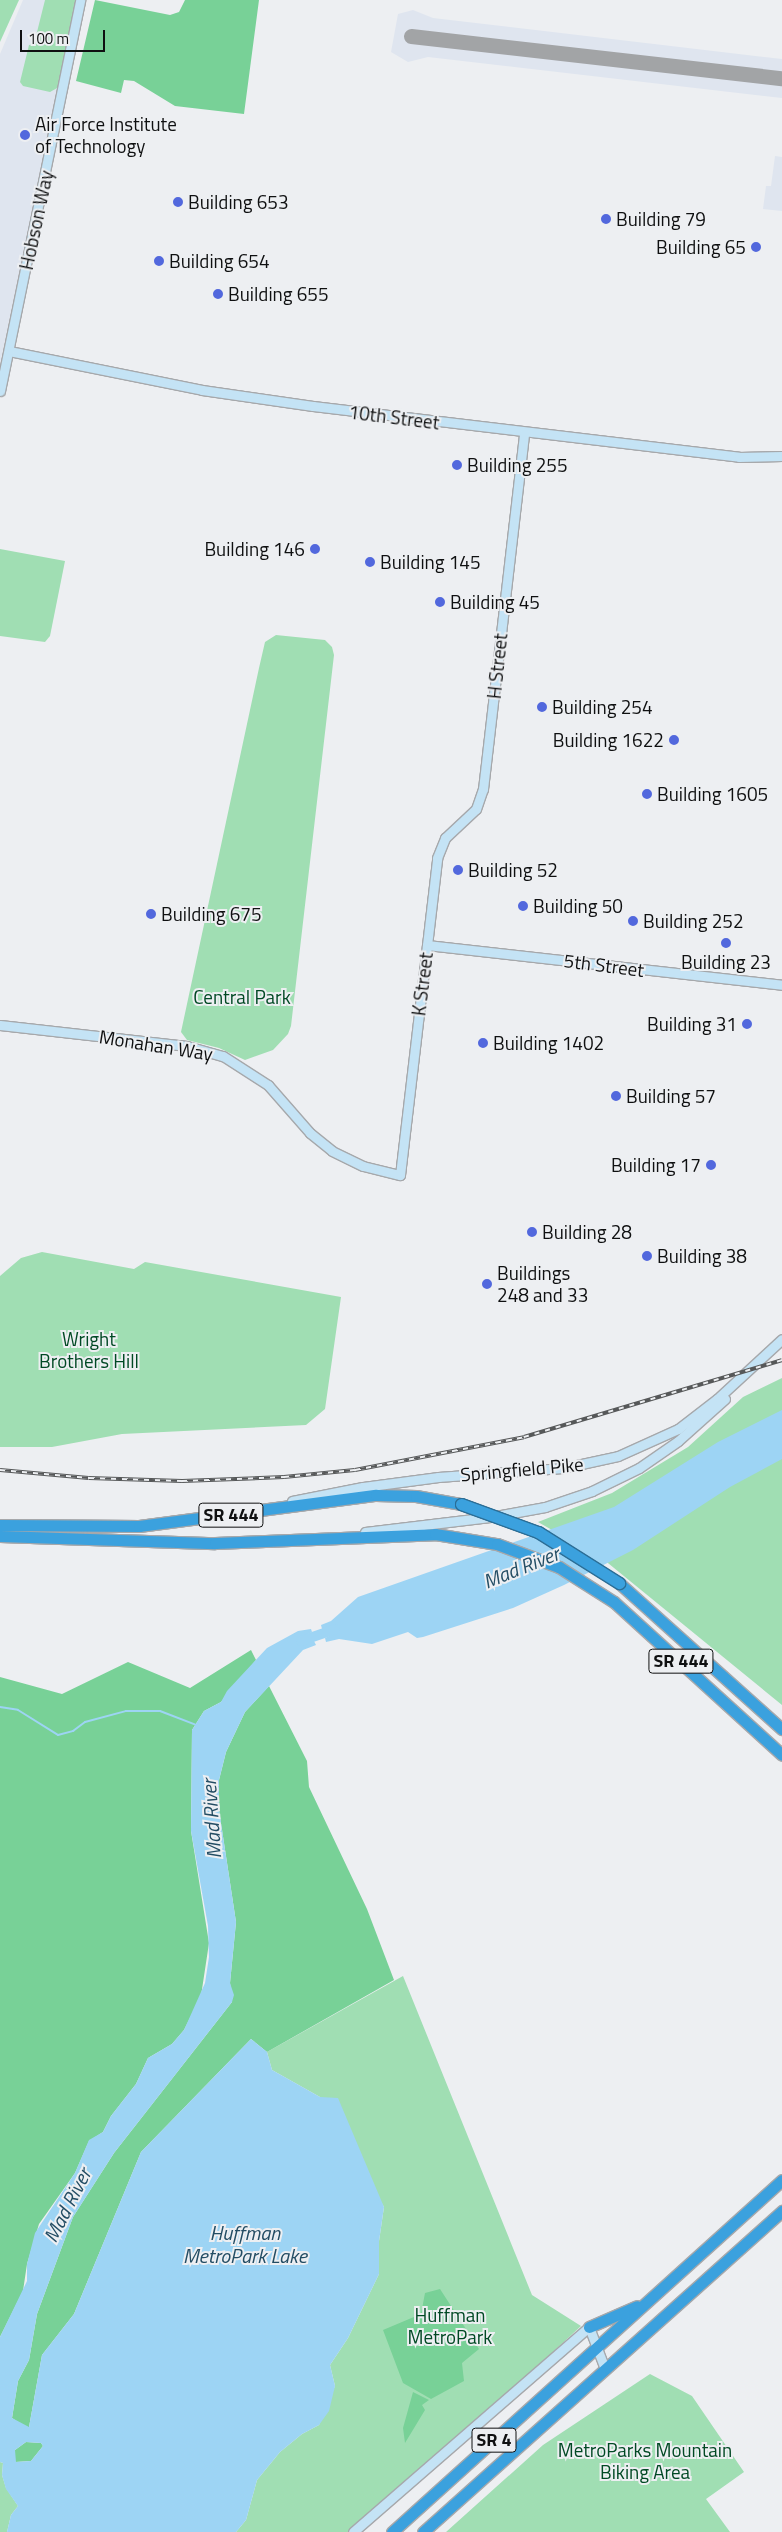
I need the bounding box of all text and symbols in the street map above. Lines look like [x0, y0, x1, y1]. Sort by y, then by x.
scale bar [22, 20, 108, 52]
text: 100 m [28, 27, 69, 50]
place label: Air Force Institute of Technology [35, 113, 177, 157]
marker: Air Force Institute of Technology [19, 129, 31, 141]
street label: Hobson Way [14, 168, 58, 272]
place label: Building 653 [188, 191, 289, 213]
marker: Building 653 [172, 196, 184, 208]
place label: Building 79 [616, 208, 706, 230]
marker: Building 79 [600, 213, 612, 225]
place label: Building 65 [656, 236, 746, 258]
marker: Building 65 [750, 241, 762, 253]
place label: Building 654 [169, 250, 270, 272]
marker: Building 654 [153, 255, 165, 267]
place label: Building 655 [228, 283, 329, 305]
marker: Building 655 [212, 288, 224, 300]
street label: 10th Street [347, 400, 441, 434]
place label: Building 255 [467, 454, 568, 476]
marker: Building 255 [451, 459, 463, 471]
place label: Building 146 [204, 538, 305, 560]
marker: Building 146 [309, 543, 321, 555]
place label: Building 145 [380, 551, 481, 573]
marker: Building 145 [364, 556, 376, 568]
place label: Building 45 [450, 591, 540, 613]
marker: Building 45 [434, 596, 446, 608]
street label: H Street [482, 632, 512, 700]
place label: Building 254 [552, 696, 653, 718]
marker: Building 254 [536, 701, 548, 713]
place label: Building 1622 [553, 729, 664, 751]
marker: Building 1622 [668, 734, 680, 746]
place label: Building 1605 [657, 783, 768, 805]
marker: Building 1605 [641, 788, 653, 800]
place label: Building 52 [468, 859, 558, 881]
marker: Building 52 [452, 864, 464, 876]
place label: Building 50 [533, 895, 623, 917]
marker: Building 50 [517, 900, 529, 912]
place label: Building 675 [161, 903, 262, 925]
marker: Building 675 [145, 908, 157, 920]
place label: Building 252 [643, 910, 744, 932]
marker: Building 252 [627, 915, 639, 927]
marker: Building 23 [720, 937, 732, 949]
street label: 5th Street [563, 949, 645, 981]
street label: K Street [407, 951, 437, 1017]
place label: Building 23 [681, 951, 771, 973]
park label: Central Park [193, 986, 291, 1008]
place label: Building 31 [647, 1013, 737, 1035]
marker: Building 31 [741, 1018, 753, 1030]
street label: Monahan Way [97, 1025, 215, 1065]
place label: Building 1402 [493, 1032, 604, 1054]
marker: Building 1402 [477, 1037, 489, 1049]
place label: Building 57 [626, 1085, 716, 1107]
marker: Building 57 [610, 1090, 622, 1102]
place label: Building 17 [611, 1154, 701, 1176]
marker: Building 17 [705, 1159, 717, 1171]
place label: Building 28 [542, 1221, 632, 1243]
marker: Building 28 [526, 1226, 538, 1238]
place label: Building 38 [657, 1245, 747, 1267]
marker: Building 38 [641, 1250, 653, 1262]
place label: Buildings 248 and 33 [497, 1262, 588, 1306]
marker: Buildings 248 and 33 [481, 1278, 493, 1290]
park label: Wright Brothers Hill [39, 1328, 139, 1372]
street label: Springfield Pike [459, 1452, 585, 1486]
road number: SR 444 [197, 1500, 265, 1530]
water label: Mad River [480, 1541, 562, 1593]
road number: SR 444 [647, 1645, 715, 1676]
water label: Mad River [196, 1778, 226, 1860]
water label: Mad River [38, 2164, 96, 2246]
water label: Huffman MetroPark Lake [183, 2221, 307, 2268]
park label: Huffman MetroPark [408, 2304, 492, 2348]
road number: SR 4 [472, 2424, 516, 2456]
park label: MetroParks Mountain Biking Area [558, 2439, 732, 2483]

